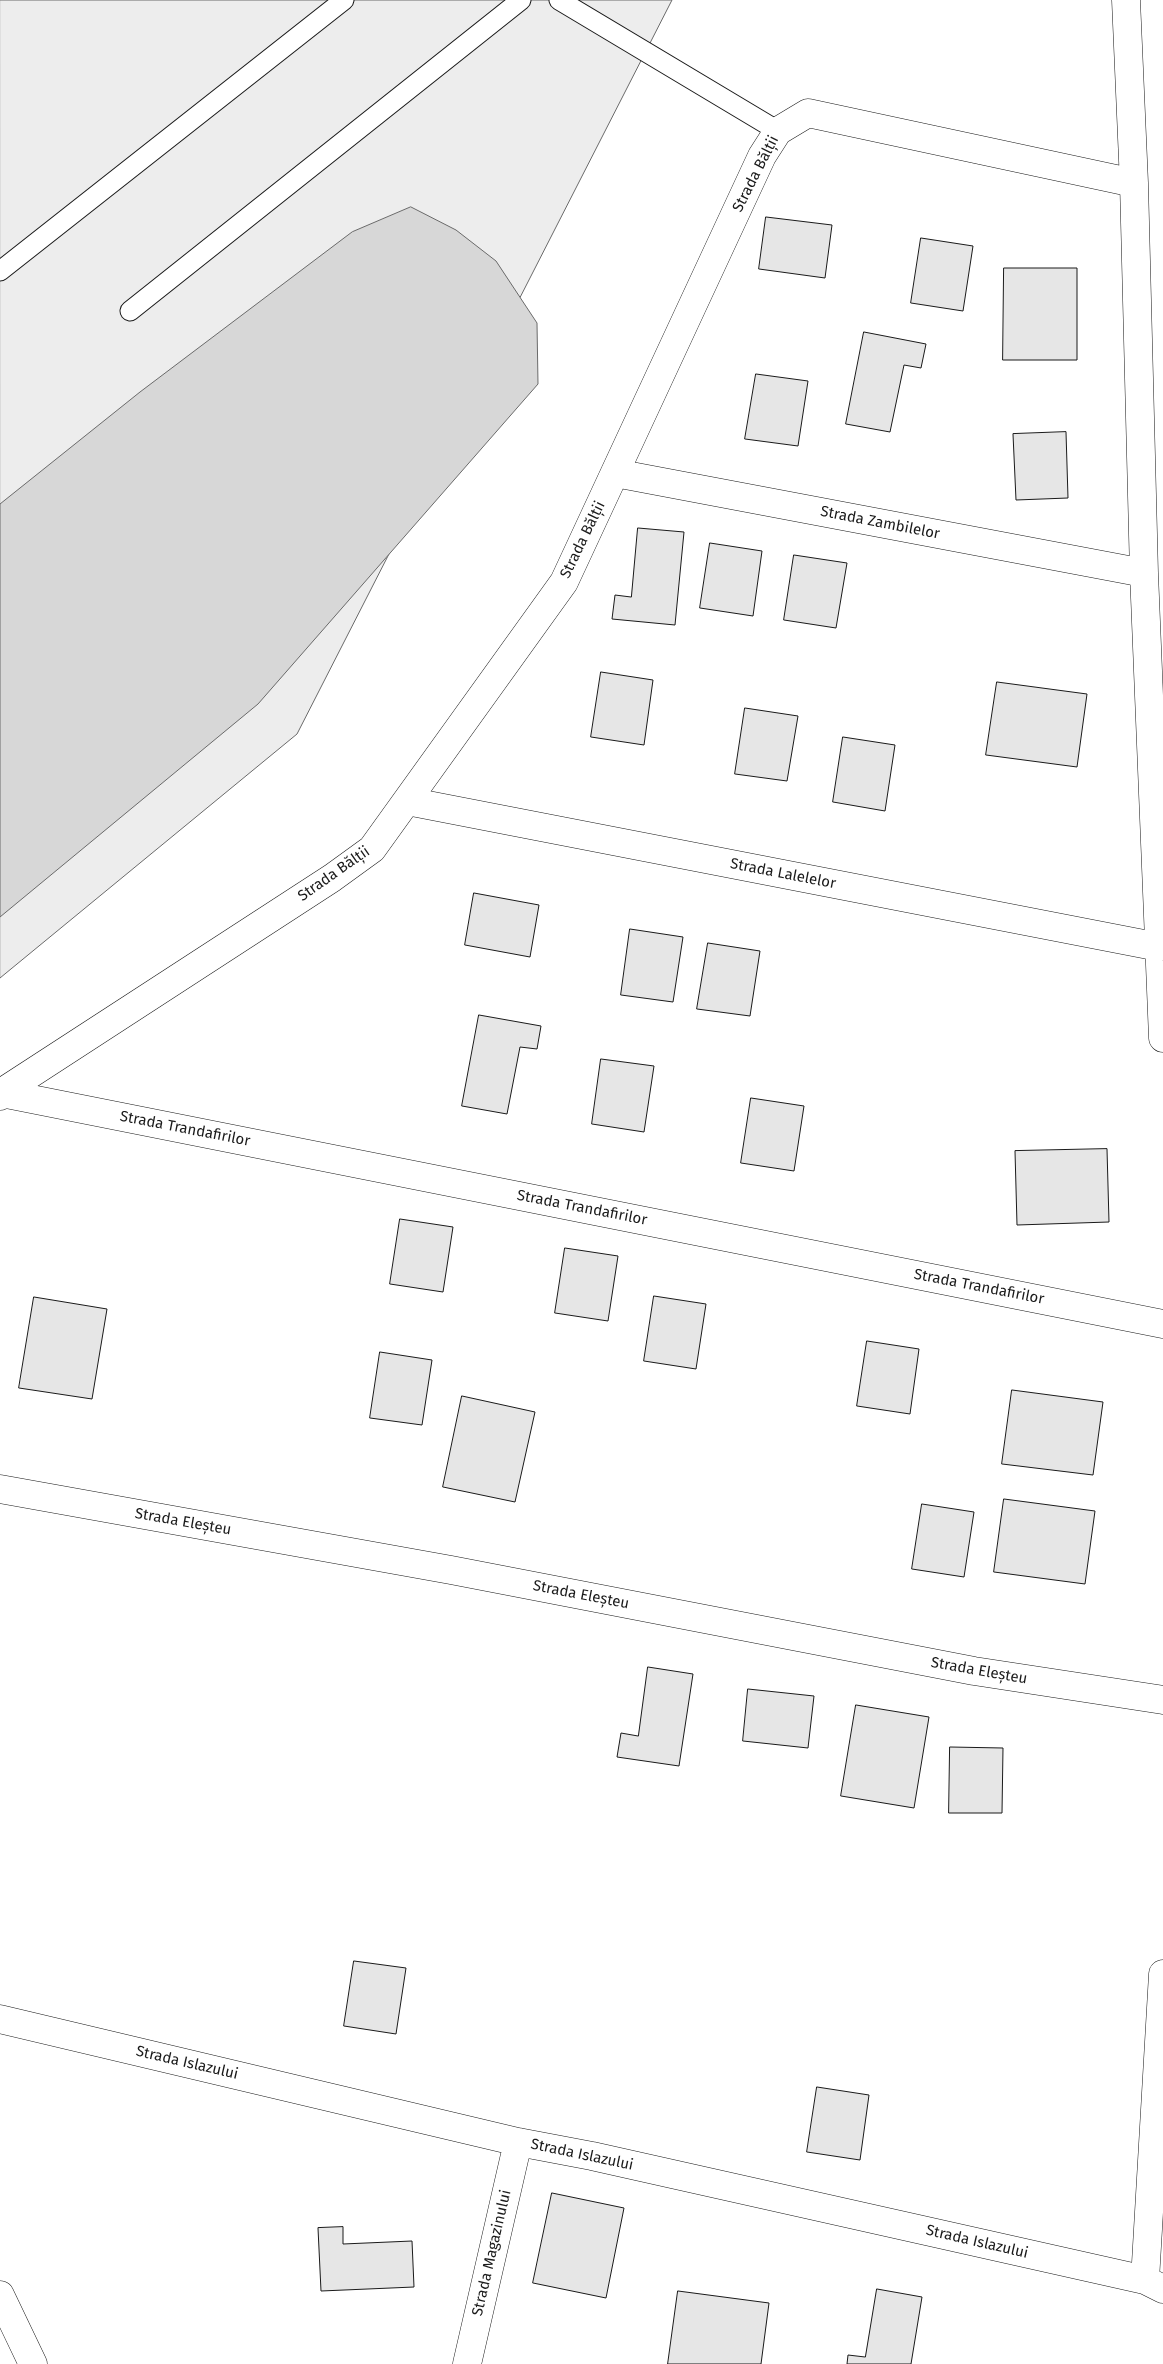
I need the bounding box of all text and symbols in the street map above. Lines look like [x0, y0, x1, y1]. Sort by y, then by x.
street label: Strada Bălții [729, 133, 783, 215]
street label: Strada Bălții [557, 499, 609, 581]
street label: Strada Zambilelor [819, 503, 941, 543]
street label: Strada Bălții [295, 843, 373, 905]
street label: Strada Lalelelor [729, 855, 837, 893]
street label: Strada Trandafirilor [118, 1108, 252, 1150]
street label: Strada Trandafirilor [515, 1187, 649, 1229]
street label: Strada Trandafirilor [912, 1266, 1046, 1308]
street label: Strada Eleșteu [133, 1505, 233, 1539]
street label: Strada Eleșteu [531, 1577, 631, 1613]
street label: Strada Eleșteu [929, 1654, 1029, 1688]
street label: Strada Islazului [134, 2042, 240, 2084]
street label: Strada Islazului [529, 2135, 635, 2175]
street label: Strada Magazinului [469, 2188, 515, 2318]
street label: Strada Islazului [924, 2221, 1030, 2263]

